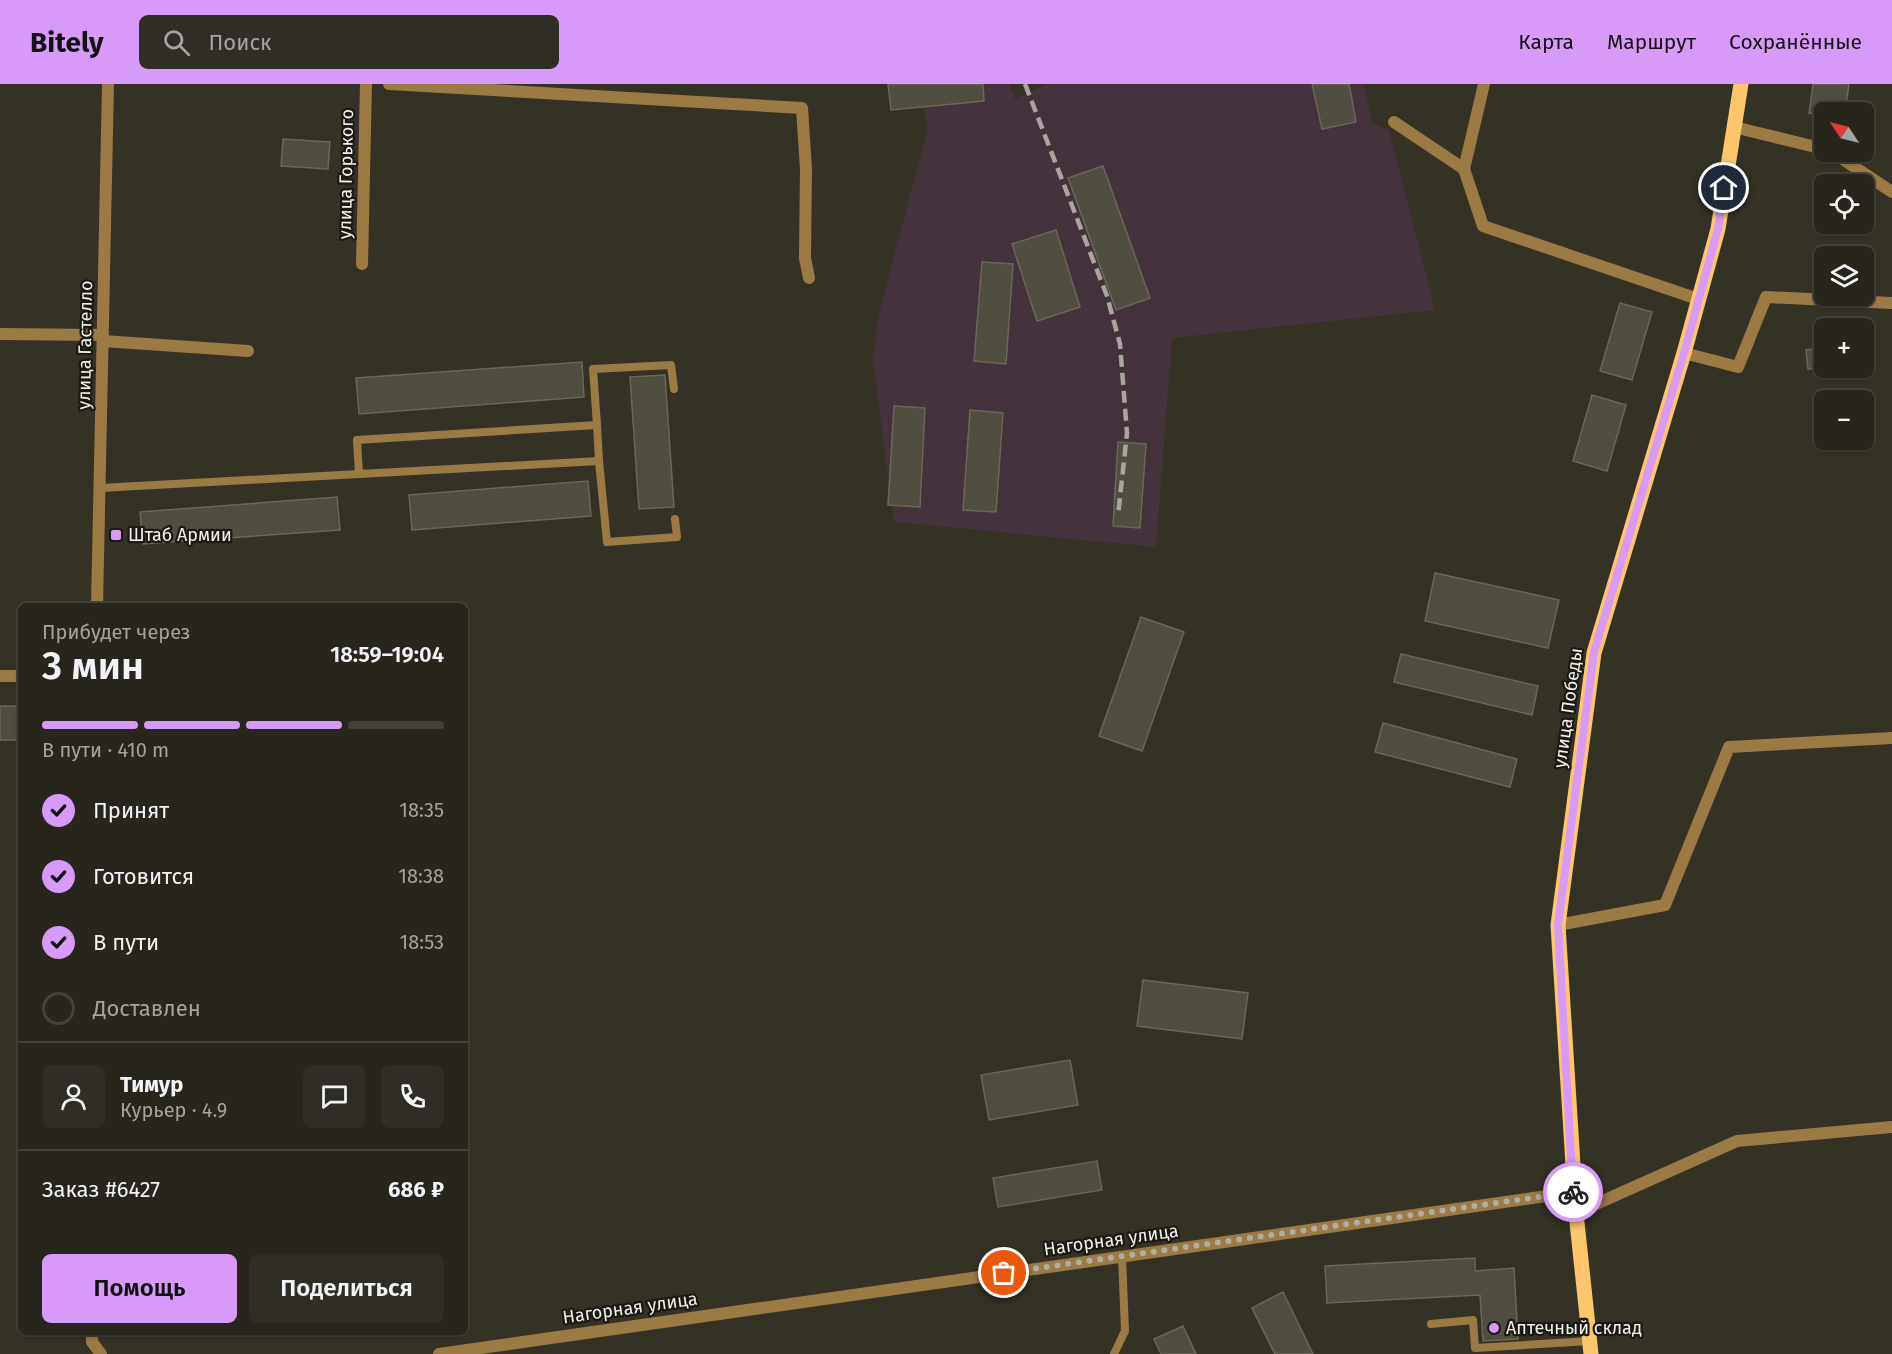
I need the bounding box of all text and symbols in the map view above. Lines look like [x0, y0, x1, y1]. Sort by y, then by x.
search box [139, 15, 559, 69]
text: Bitely [30, 26, 103, 59]
icon: search [160, 26, 193, 59]
text: Поиск [208, 29, 271, 56]
text: Карта [1518, 29, 1574, 55]
text: Маршрут [1607, 29, 1696, 55]
text: Сохранённые [1729, 29, 1862, 55]
north arrow [1814, 102, 1874, 162]
map controls [1814, 102, 1874, 450]
street label: улица Горького [334, 109, 358, 239]
pin [1698, 162, 1749, 213]
icon: home [1707, 171, 1740, 204]
button: locate [1814, 174, 1874, 234]
button: layers [1814, 246, 1874, 306]
street label: улица Гастелло [73, 280, 97, 410]
button: + [1814, 318, 1874, 378]
button: − [1814, 390, 1874, 450]
place label: Штаб Армии [128, 524, 232, 546]
marker: Штаб Армии [109, 528, 123, 542]
text: Прибудет через [42, 620, 191, 644]
text: 18:59–19:04 [330, 641, 444, 668]
text: 3 мин [42, 643, 144, 689]
street label: улица Победы [1549, 647, 1587, 769]
text: В пути · 410 m [42, 738, 169, 762]
icon: check [42, 794, 75, 827]
text: Принят [93, 797, 169, 824]
text: 18:35 [399, 798, 444, 822]
icon: check [42, 860, 75, 893]
text: Готовится [93, 863, 194, 890]
text: 18:38 [398, 864, 444, 888]
icon: check [42, 926, 75, 959]
text: В пути [93, 929, 159, 956]
text: 18:53 [400, 930, 444, 954]
text: Доставлен [93, 995, 201, 1022]
button: person [42, 1065, 105, 1128]
button: chat [303, 1065, 366, 1128]
button: phone [381, 1065, 444, 1128]
text: Тимур [120, 1071, 183, 1098]
text: Курьер · 4.9 [120, 1098, 227, 1122]
courier [1543, 1162, 1603, 1222]
text: Заказ #6427 [42, 1176, 160, 1203]
text: 686 ₽ [388, 1176, 444, 1203]
icon: bike [1557, 1176, 1590, 1209]
street label: Нагорная улица [1042, 1220, 1180, 1260]
pin [978, 1247, 1029, 1298]
button: Помощь [42, 1254, 237, 1323]
button: Поделиться [249, 1254, 444, 1323]
icon: bag [987, 1256, 1020, 1289]
street label: Нагорная улица [561, 1288, 699, 1328]
place label: Аптечный склад [1506, 1317, 1642, 1339]
marker: Аптечный склад [1487, 1321, 1501, 1335]

